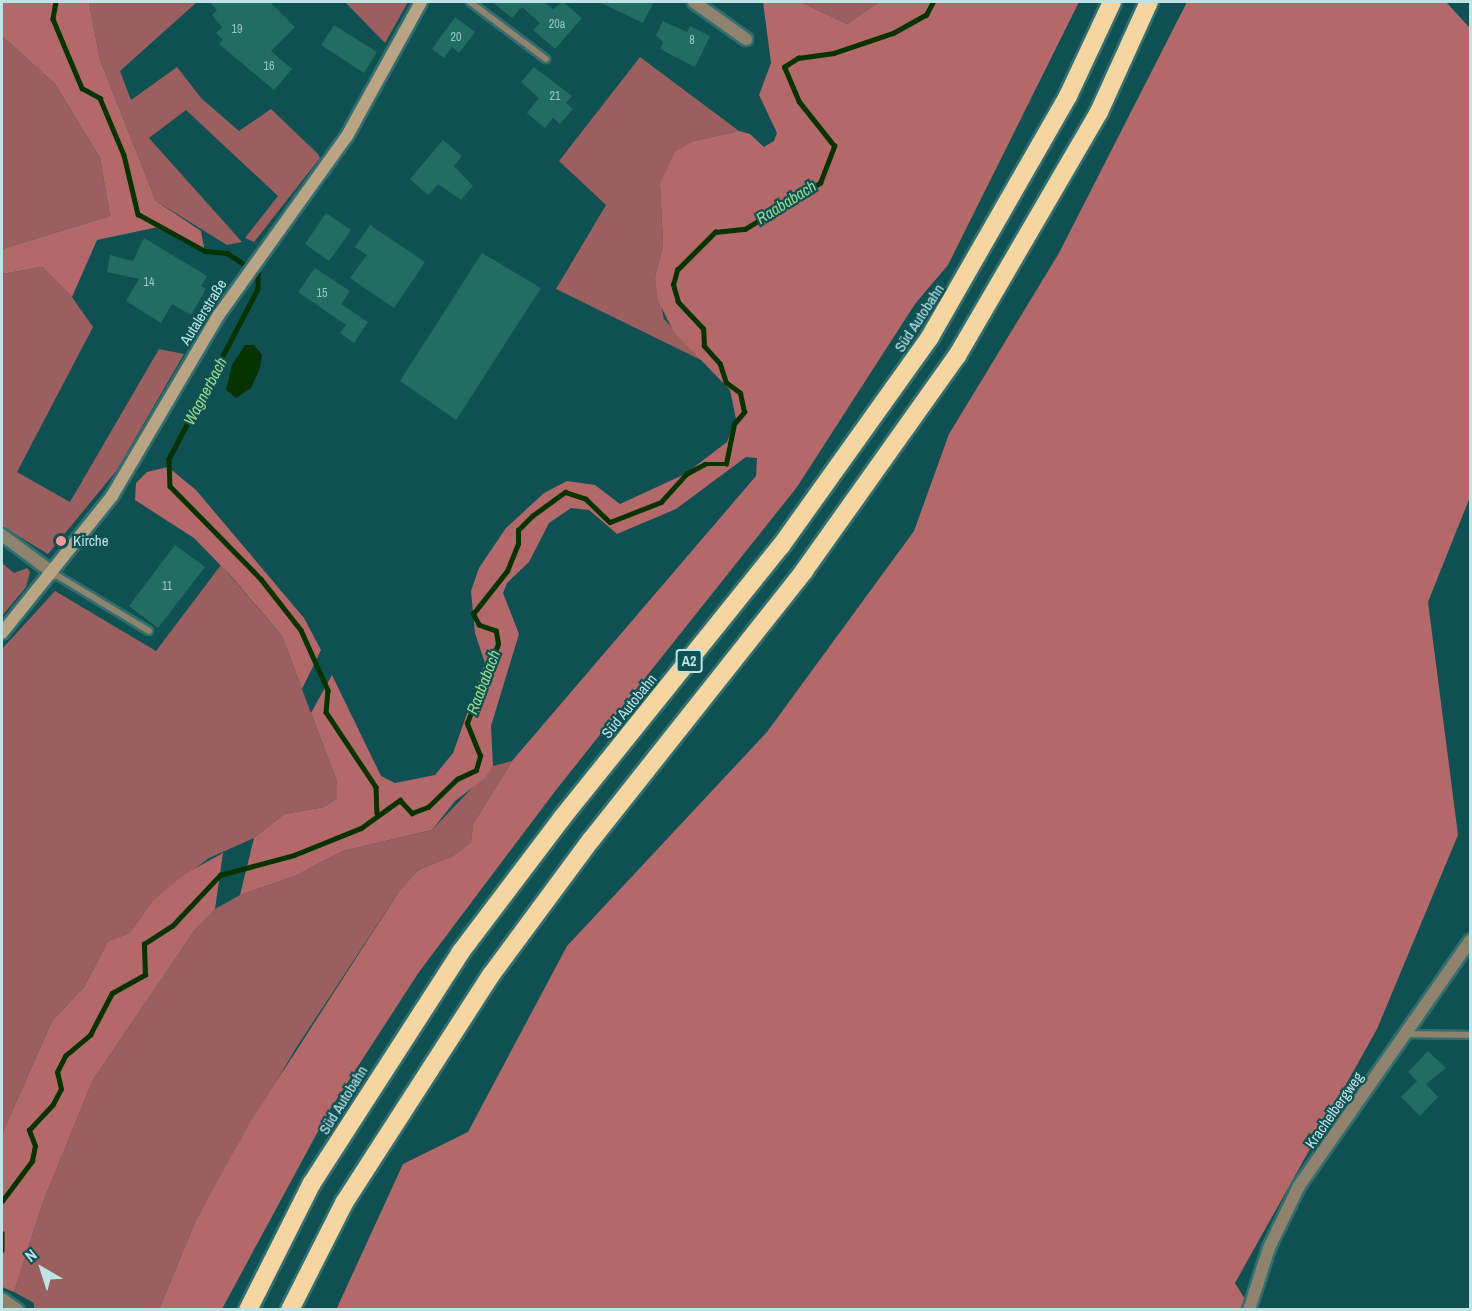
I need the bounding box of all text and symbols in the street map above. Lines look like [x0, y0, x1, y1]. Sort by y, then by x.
house number: 20a [549, 18, 565, 32]
house number: 19 [232, 23, 242, 37]
house number: 20 [451, 31, 461, 45]
house number: 8 [689, 34, 695, 48]
house number: 16 [264, 60, 274, 74]
house number: 21 [550, 90, 560, 104]
water label: Raababach [752, 176, 820, 228]
house number: 14 [144, 276, 154, 290]
street label: Autalerstraße [176, 276, 230, 348]
street label: Süd Autobahn [890, 280, 948, 356]
house number: 15 [317, 287, 327, 301]
water label: Wagnerbach [179, 354, 231, 428]
place label: Kirche [73, 532, 109, 550]
marker: Kirche [54, 534, 68, 548]
house number: 11 [162, 580, 172, 594]
water label: Raababach [462, 647, 504, 717]
road number: A2 [676, 650, 702, 672]
street label: Süd Autobahn [597, 670, 661, 742]
street label: Süd Autobahn [315, 1062, 371, 1138]
street label: Krachelbergweg [1301, 1068, 1367, 1152]
north arrow [12, 1239, 72, 1299]
text: N [20, 1243, 41, 1267]

